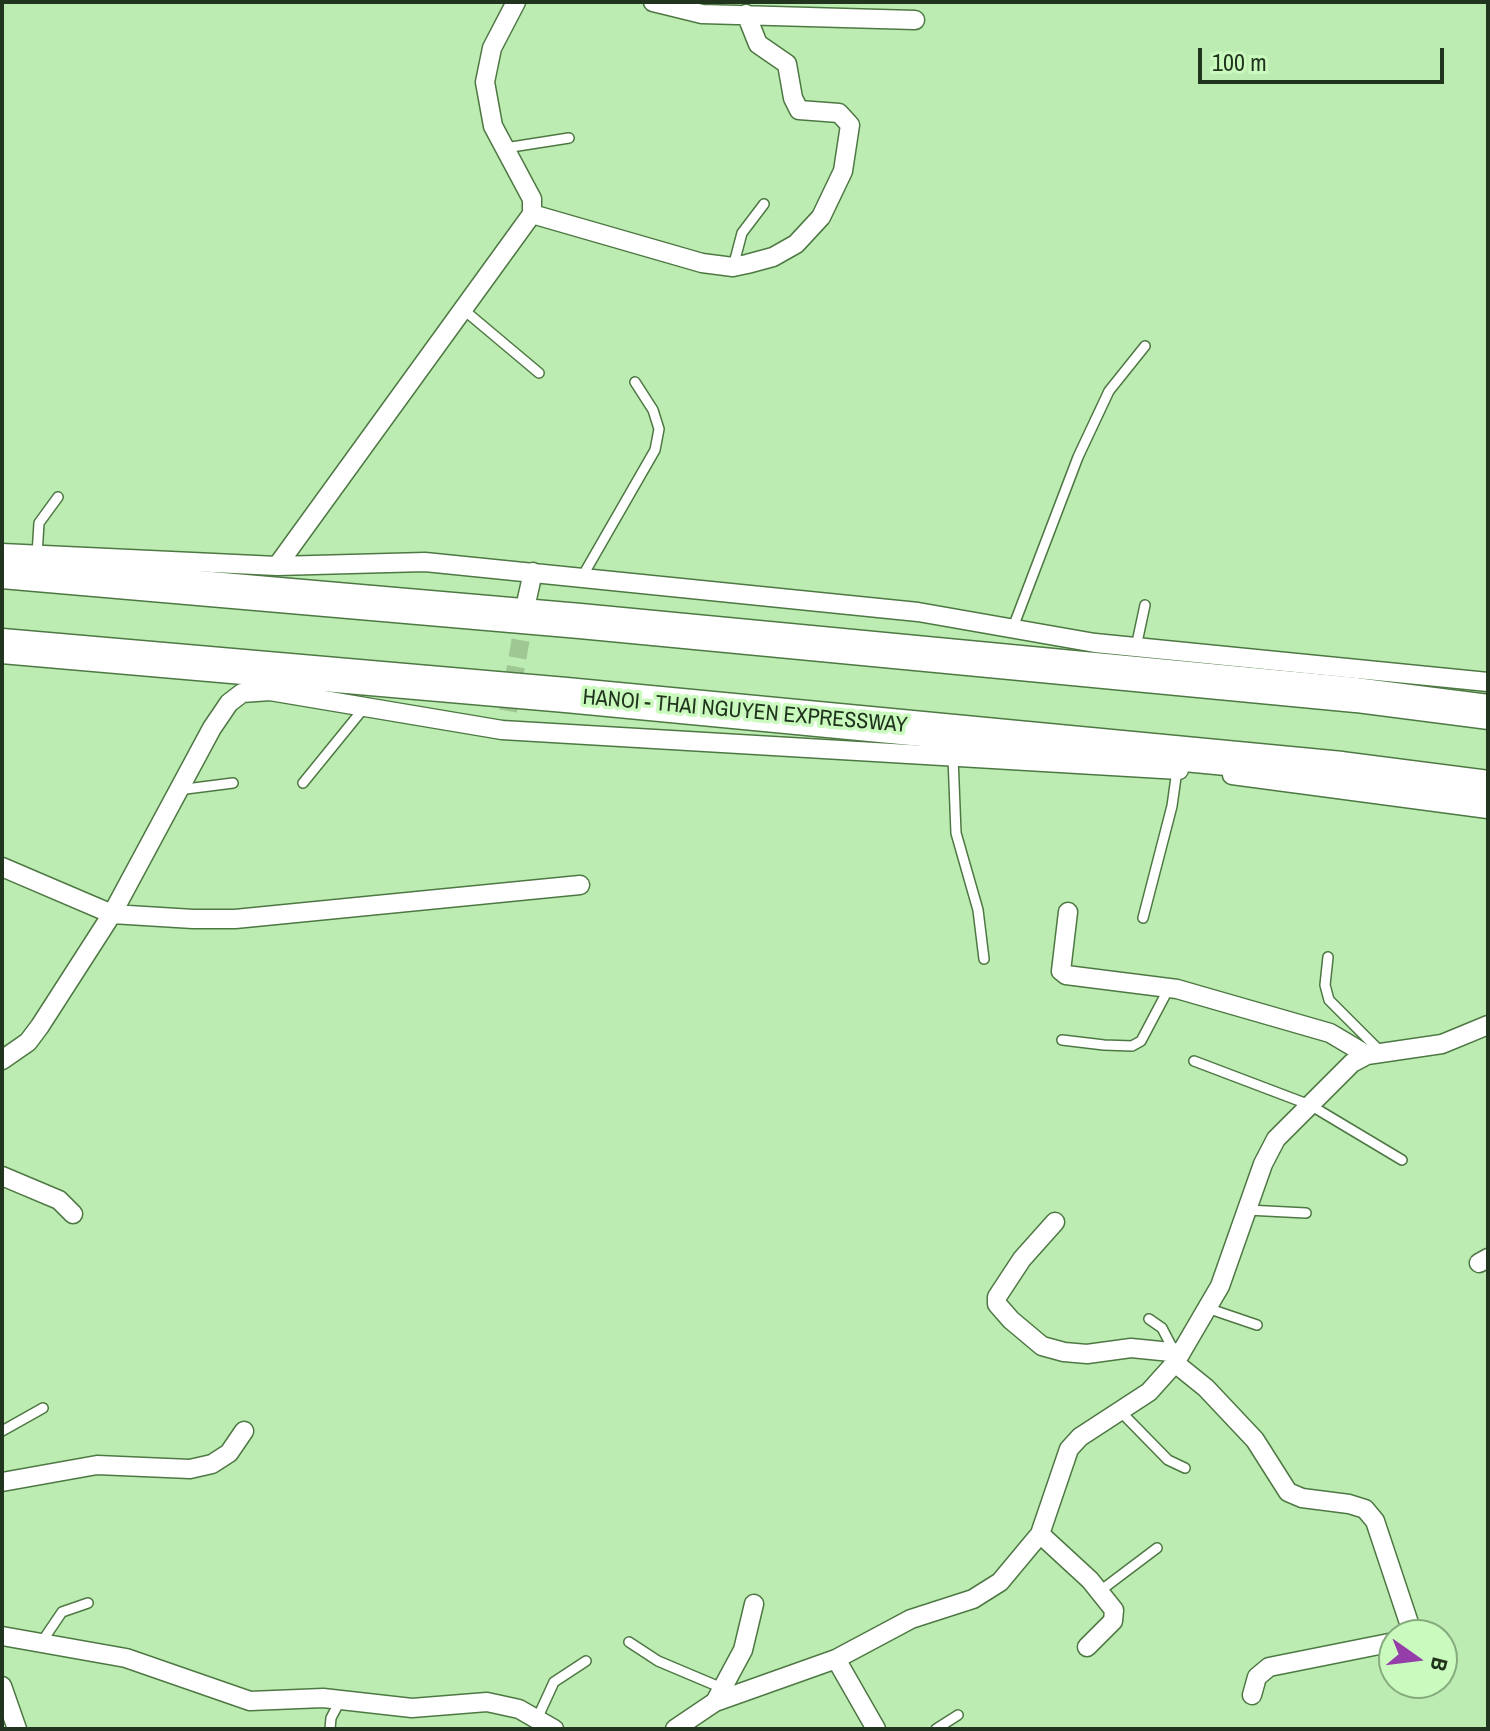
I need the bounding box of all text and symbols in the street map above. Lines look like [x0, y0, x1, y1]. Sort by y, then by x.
scale bar [1202, 32, 1448, 82]
text: 100 m [1212, 46, 1267, 78]
street label: HANOI - THAI NGUYEN EXPRESSWAY [582, 685, 908, 739]
north arrow [1378, 1619, 1458, 1699]
text: B [1423, 1654, 1455, 1674]

